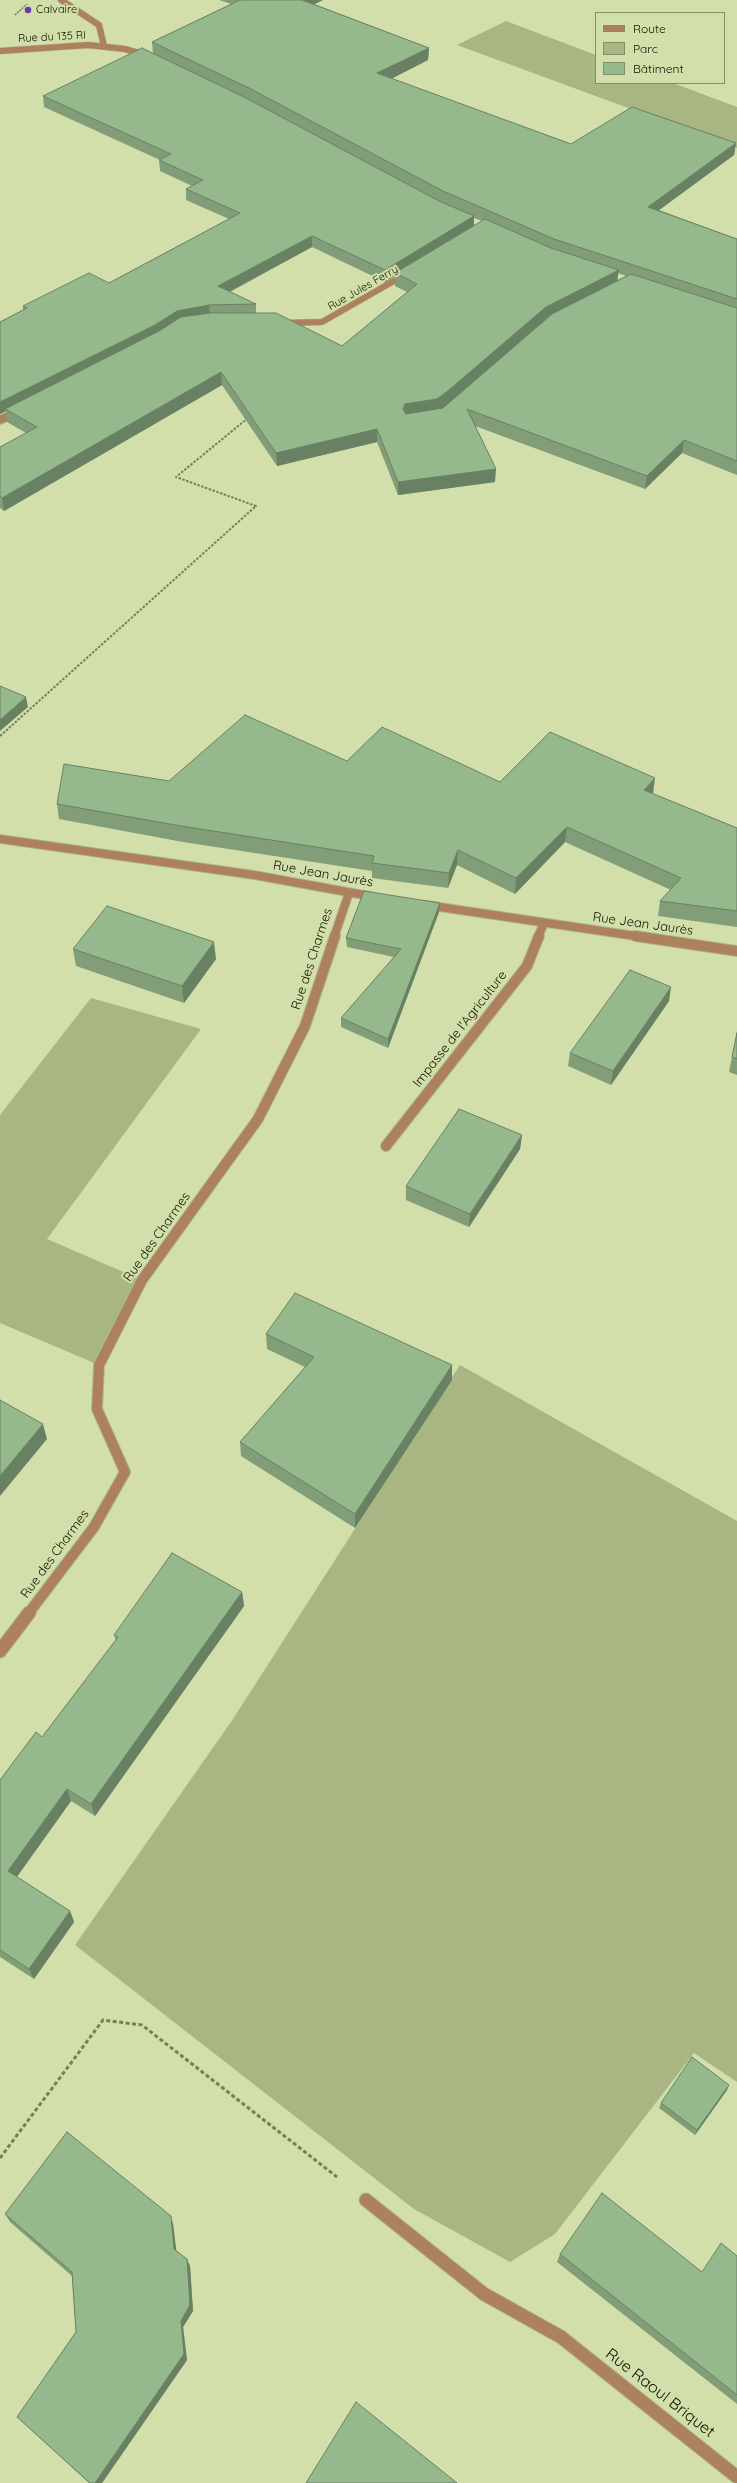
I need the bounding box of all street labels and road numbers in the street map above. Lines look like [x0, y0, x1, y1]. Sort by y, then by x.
street label: Rue du 135 RI [18, 29, 86, 45]
street label: Rue Jules Ferry [325, 263, 401, 313]
street label: Rue Jean Jaurès [272, 858, 374, 890]
street label: Rue des Charmes [288, 906, 336, 1012]
street label: Rue Jean Jaurès [592, 909, 694, 939]
street label: Impasse de l'Agriculture [410, 968, 510, 1090]
street label: Rue des Charmes [120, 1189, 194, 1285]
street label: Rue des Charmes [18, 1507, 92, 1601]
street label: Rue Raoul Briquet [601, 2344, 719, 2442]

